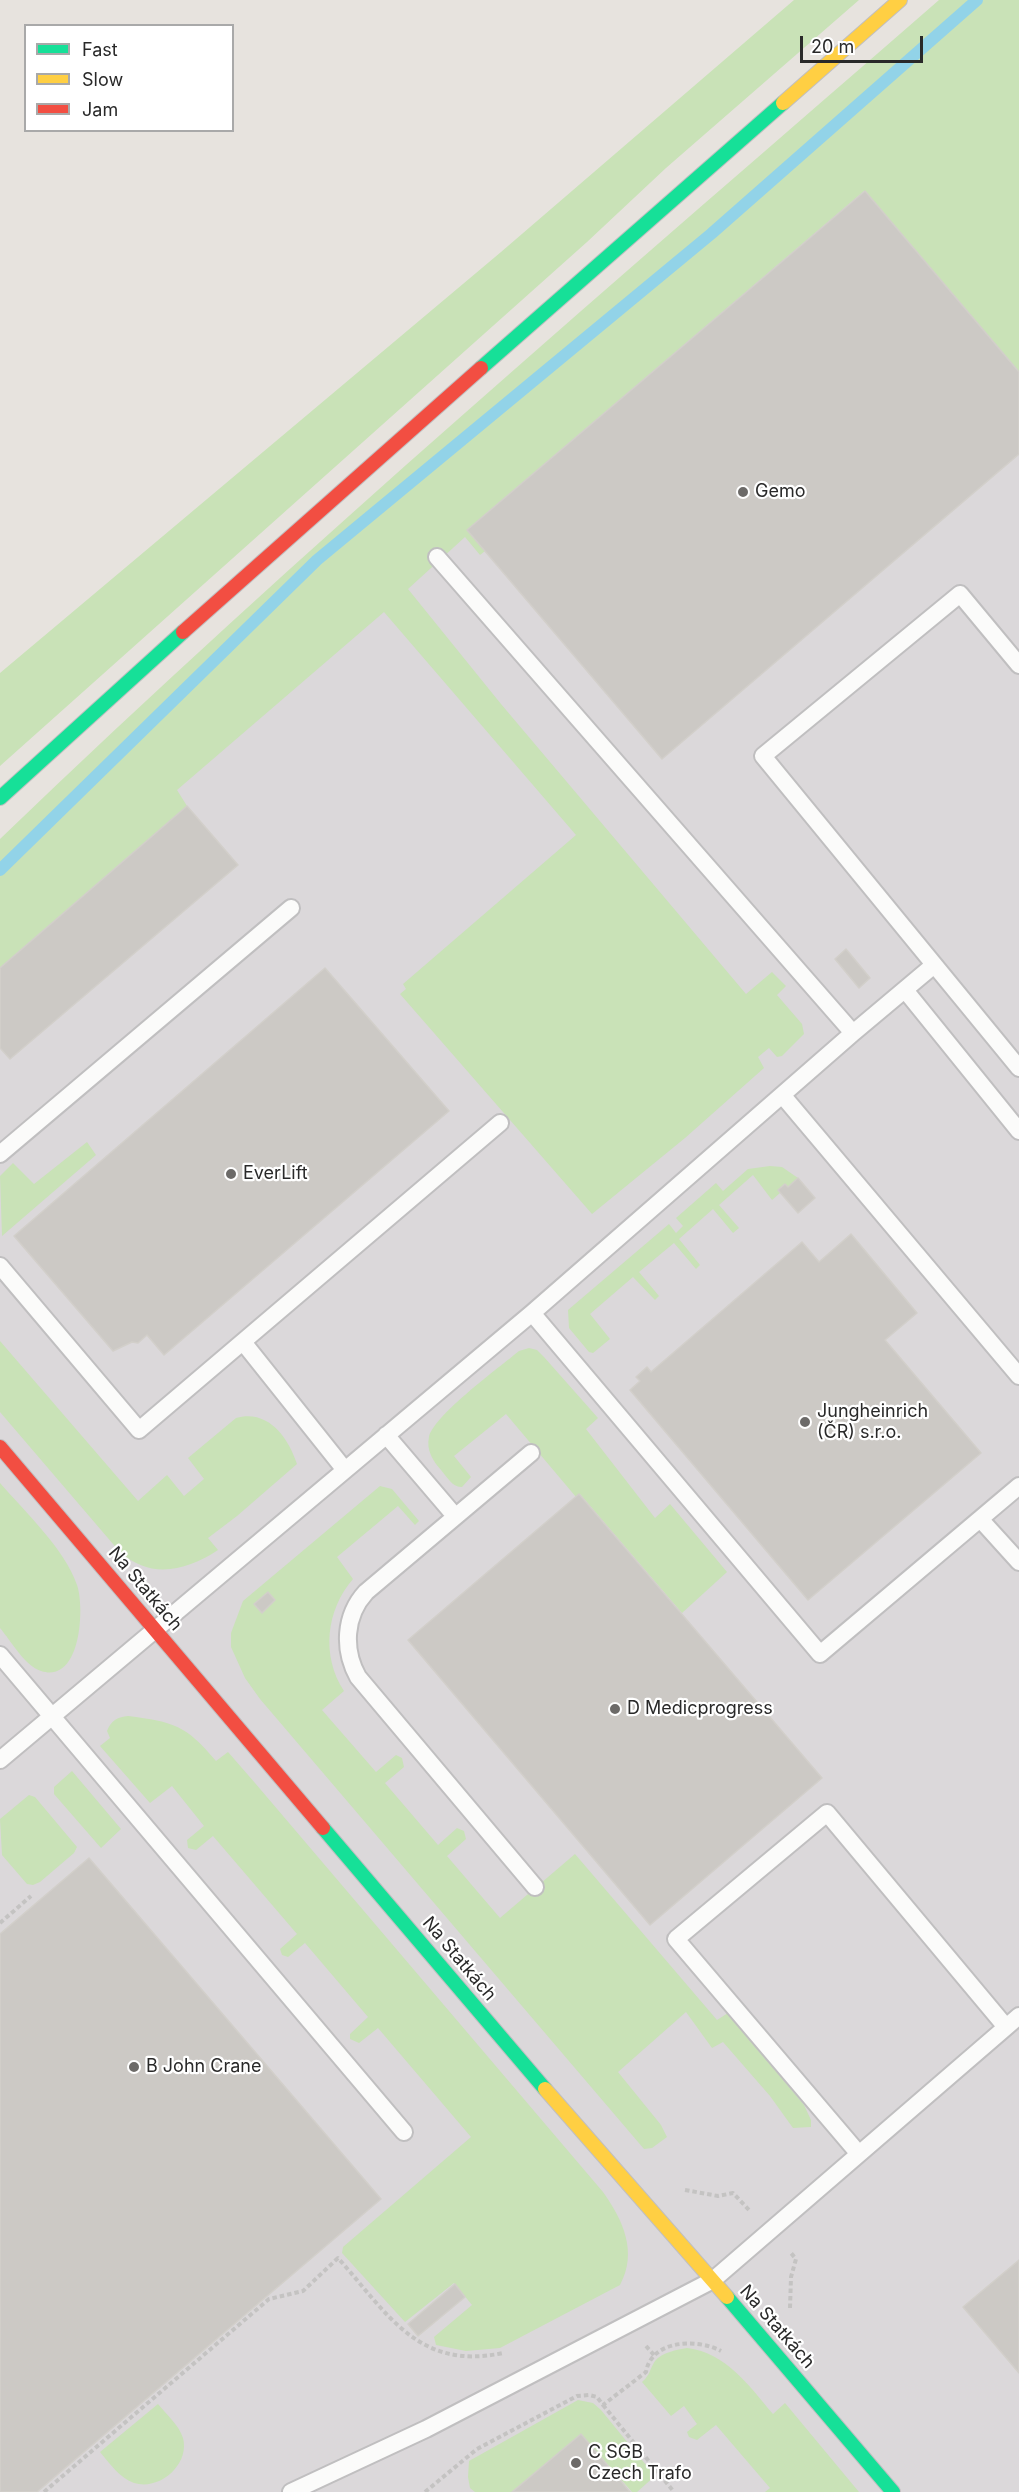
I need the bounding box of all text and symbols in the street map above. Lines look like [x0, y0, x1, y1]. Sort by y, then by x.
legend [24, 24, 234, 132]
scale bar [803, 24, 926, 62]
text: 20 m [811, 36, 854, 57]
text: Fast [82, 39, 118, 60]
text: Slow [82, 69, 123, 90]
text: Jam [82, 99, 118, 120]
place label: Gemo [755, 481, 805, 503]
marker: Gemo [736, 485, 750, 499]
place label: EverLift [243, 1163, 308, 1185]
marker: EverLift [224, 1167, 238, 1181]
place label: Jungheinrich (ČR) s.r.o. [817, 1401, 928, 1444]
marker: Jungheinrich (ČR) s.r.o. [798, 1415, 812, 1429]
street label: Na Statkách [104, 1543, 186, 1635]
place label: D Medicprogress [627, 1698, 773, 1720]
marker: D Medicprogress [608, 1702, 622, 1716]
street label: Na Statkách [418, 1913, 500, 2005]
place label: B John Crane [146, 2056, 261, 2078]
marker: B John Crane [127, 2060, 141, 2074]
street label: Na Statkách [735, 2281, 819, 2373]
place label: C SGB Czech Trafo [588, 2442, 692, 2484]
marker: C SGB Czech Trafo [569, 2456, 583, 2470]

